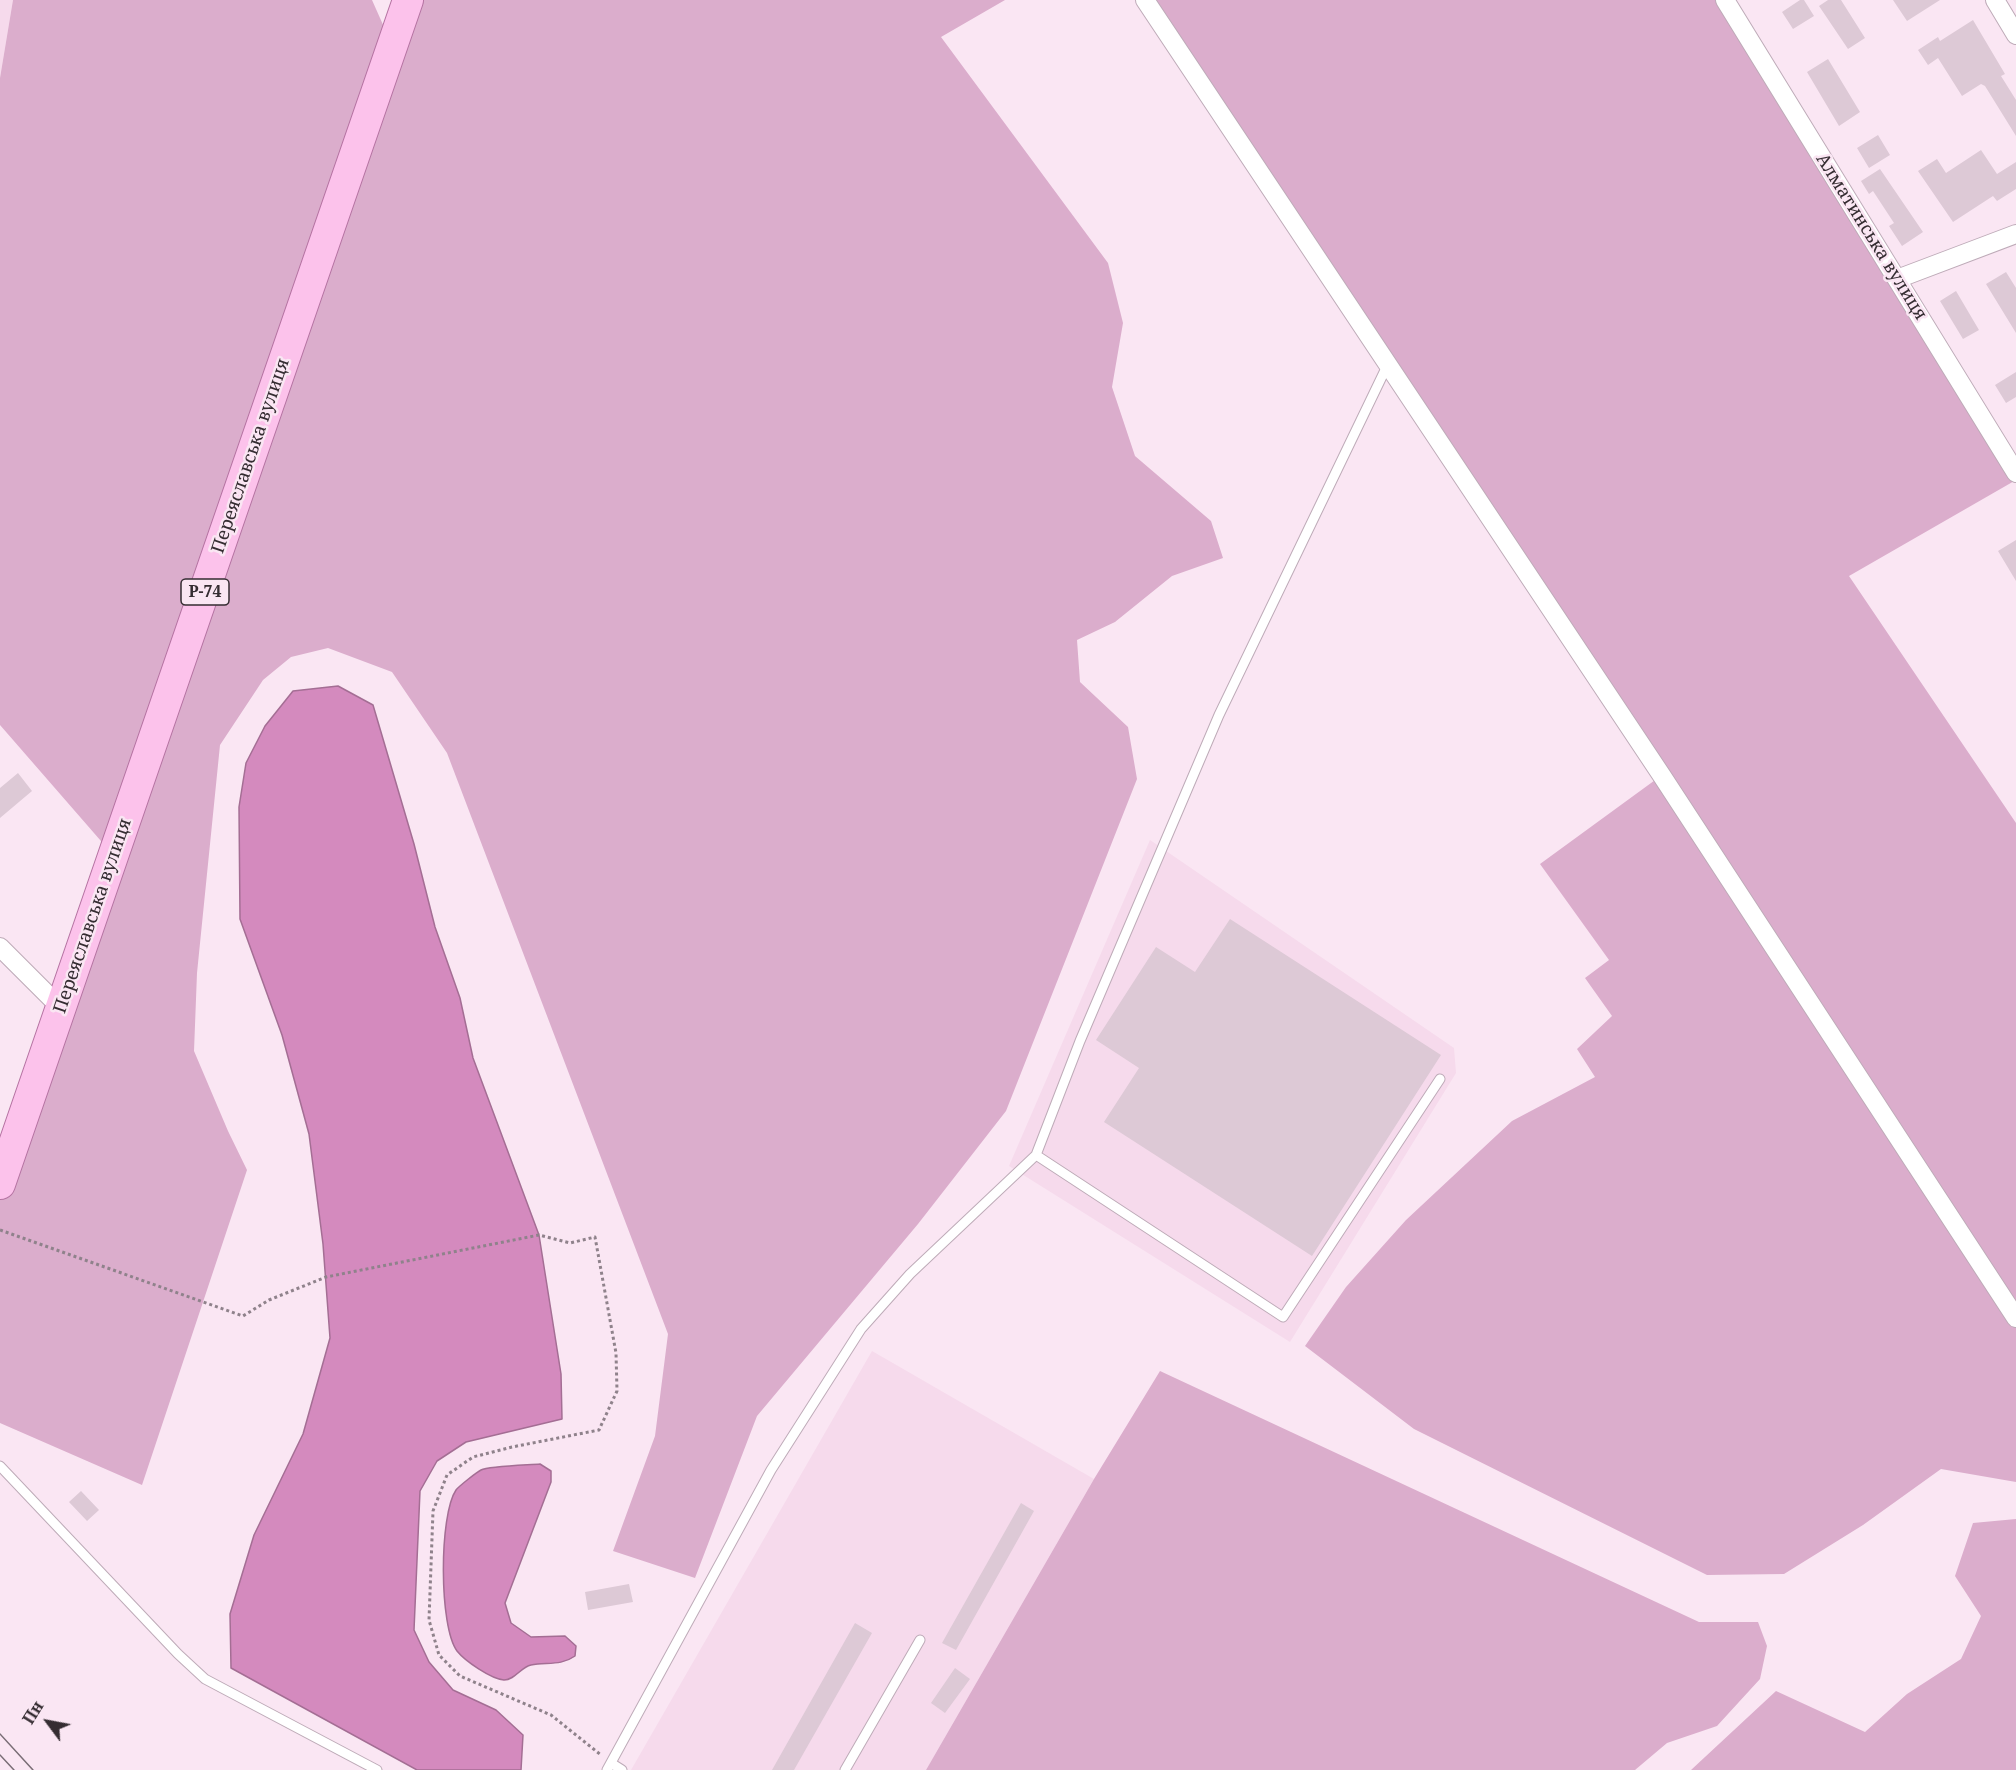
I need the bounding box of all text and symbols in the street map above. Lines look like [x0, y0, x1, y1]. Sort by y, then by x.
street label: Алматинська вулиця [1811, 150, 1931, 324]
street label: Переяславська вулиця [207, 356, 295, 556]
road number: Р-74 [181, 579, 229, 605]
street label: Переяславська вулиця [49, 816, 137, 1016]
north arrow [18, 1692, 78, 1752]
text: Пн [17, 1697, 48, 1728]

